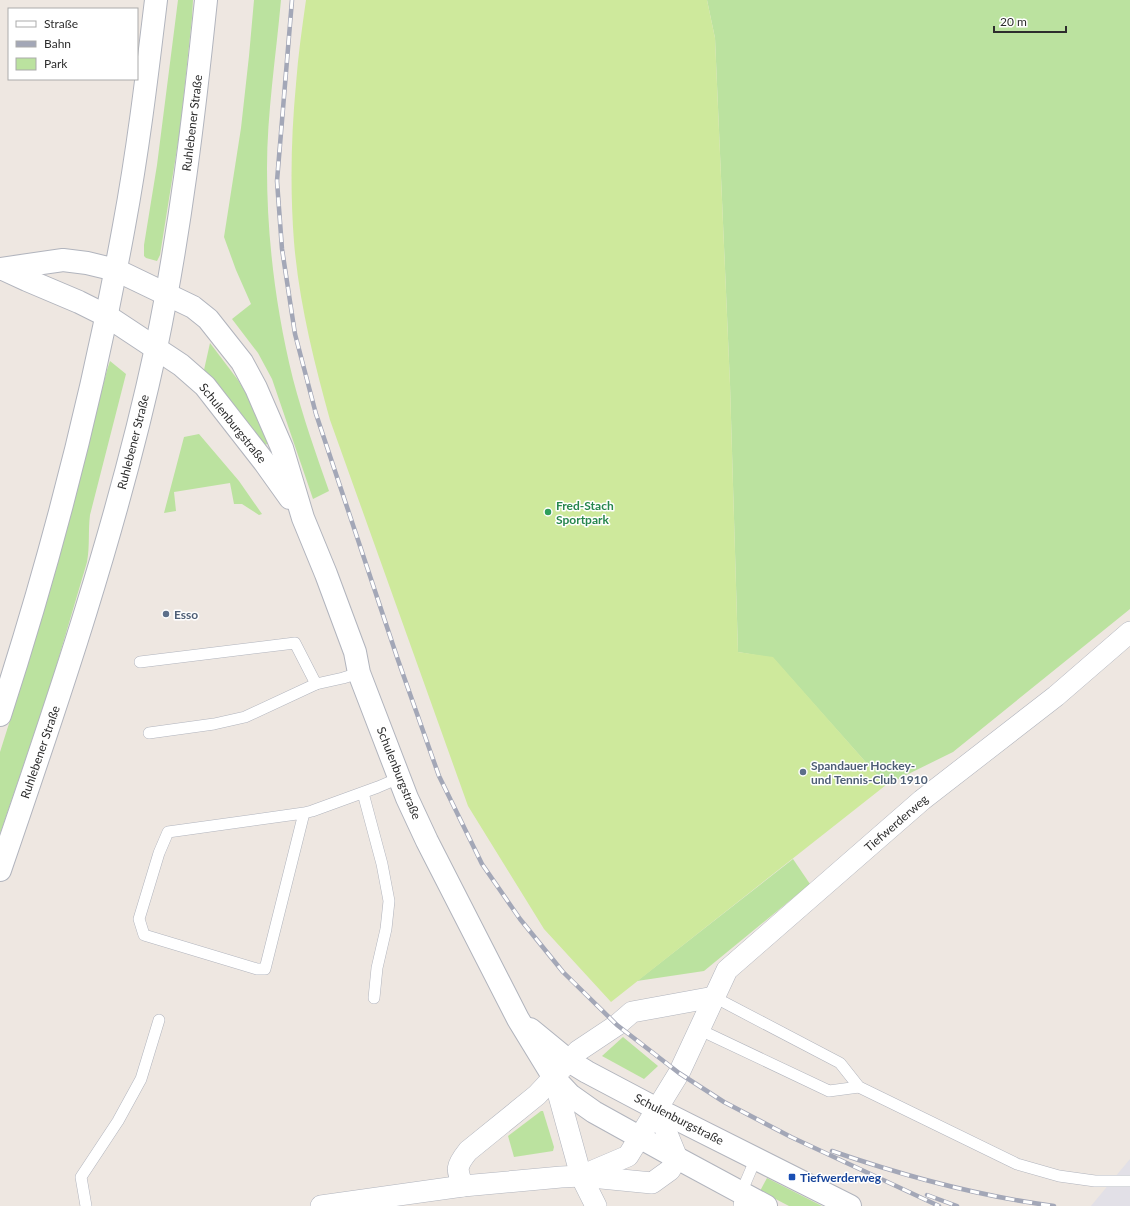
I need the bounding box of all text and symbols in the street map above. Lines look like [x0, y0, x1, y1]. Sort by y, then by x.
legend [8, 8, 138, 80]
scale bar [994, 8, 1066, 34]
text: 20 m [1000, 14, 1027, 29]
text: Straße [44, 16, 78, 31]
text: Bahn [44, 36, 71, 51]
text: Park [44, 56, 68, 71]
street label: Ruhlebener Straße [179, 74, 205, 172]
street label: Schulenburgstraße [196, 380, 270, 466]
street label: Ruhlebener Straße [114, 393, 152, 491]
place label: Fred-Stach Sportpark [556, 498, 614, 527]
marker: Fred-Stach Sportpark [543, 507, 553, 517]
place label: Esso [174, 607, 198, 622]
marker: Esso [161, 609, 171, 619]
street label: Ruhlebener Straße [17, 704, 63, 800]
street label: Schulenburgstraße [374, 725, 424, 821]
place label: Spandauer Hockey- und Tennis-Club 1910 [811, 758, 928, 787]
marker: Spandauer Hockey- und Tennis-Club 1910 [798, 767, 808, 777]
street label: Tiefwerderweg [861, 791, 931, 855]
street label: Schulenburgstraße [632, 1090, 726, 1148]
place label: Tiefwerderweg [800, 1170, 882, 1185]
marker: Tiefwerderweg [787, 1172, 797, 1182]

